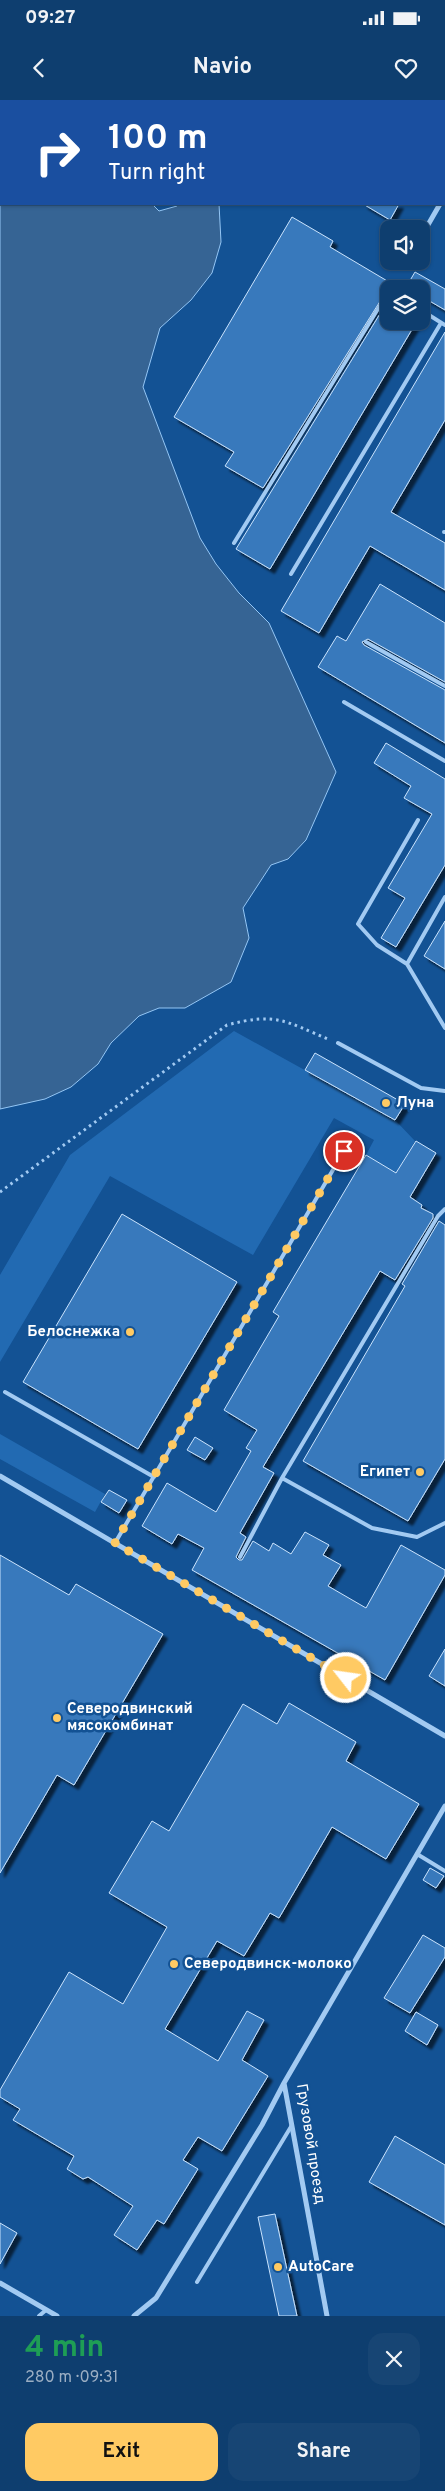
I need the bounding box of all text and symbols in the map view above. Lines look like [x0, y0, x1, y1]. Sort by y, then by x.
text: 09:27 [25, 6, 75, 30]
icon: back [25, 54, 53, 82]
text: Navio [193, 54, 252, 81]
icon: heart [392, 54, 420, 82]
text: 100 m [108, 117, 208, 161]
icon: right [25, 120, 90, 185]
text: Turn right [108, 160, 205, 187]
map controls [380, 220, 430, 330]
button: sound [380, 220, 430, 270]
button: layers [380, 280, 430, 330]
place label: Луна [396, 1094, 434, 1113]
marker: Луна [380, 1097, 392, 1109]
pin [323, 1130, 365, 1172]
icon: arrive [330, 1137, 358, 1165]
place label: Белоснежка [27, 1323, 120, 1342]
marker: Белоснежка [124, 1326, 136, 1338]
place label: Египет [360, 1463, 410, 1482]
marker: Египет [414, 1466, 426, 1478]
position arrow [319, 1651, 371, 1703]
place label: Северодвинский мясокомбинат [67, 1700, 193, 1736]
marker: Северодвинский мясокомбинат [51, 1712, 63, 1724]
place label: Северодвинск-молоко [184, 1955, 352, 1974]
marker: Северодвинск-молоко [168, 1958, 180, 1970]
street label: Грузовой проезд [291, 2083, 329, 2205]
place label: AutoCare [288, 2258, 354, 2277]
marker: AutoCare [272, 2261, 284, 2273]
text: 4 min [25, 2330, 104, 2367]
button: close [368, 2333, 420, 2385]
text: 280 m · 09:31 [25, 2368, 119, 2388]
button: Exit [25, 2423, 218, 2481]
button: Share [228, 2423, 420, 2481]

